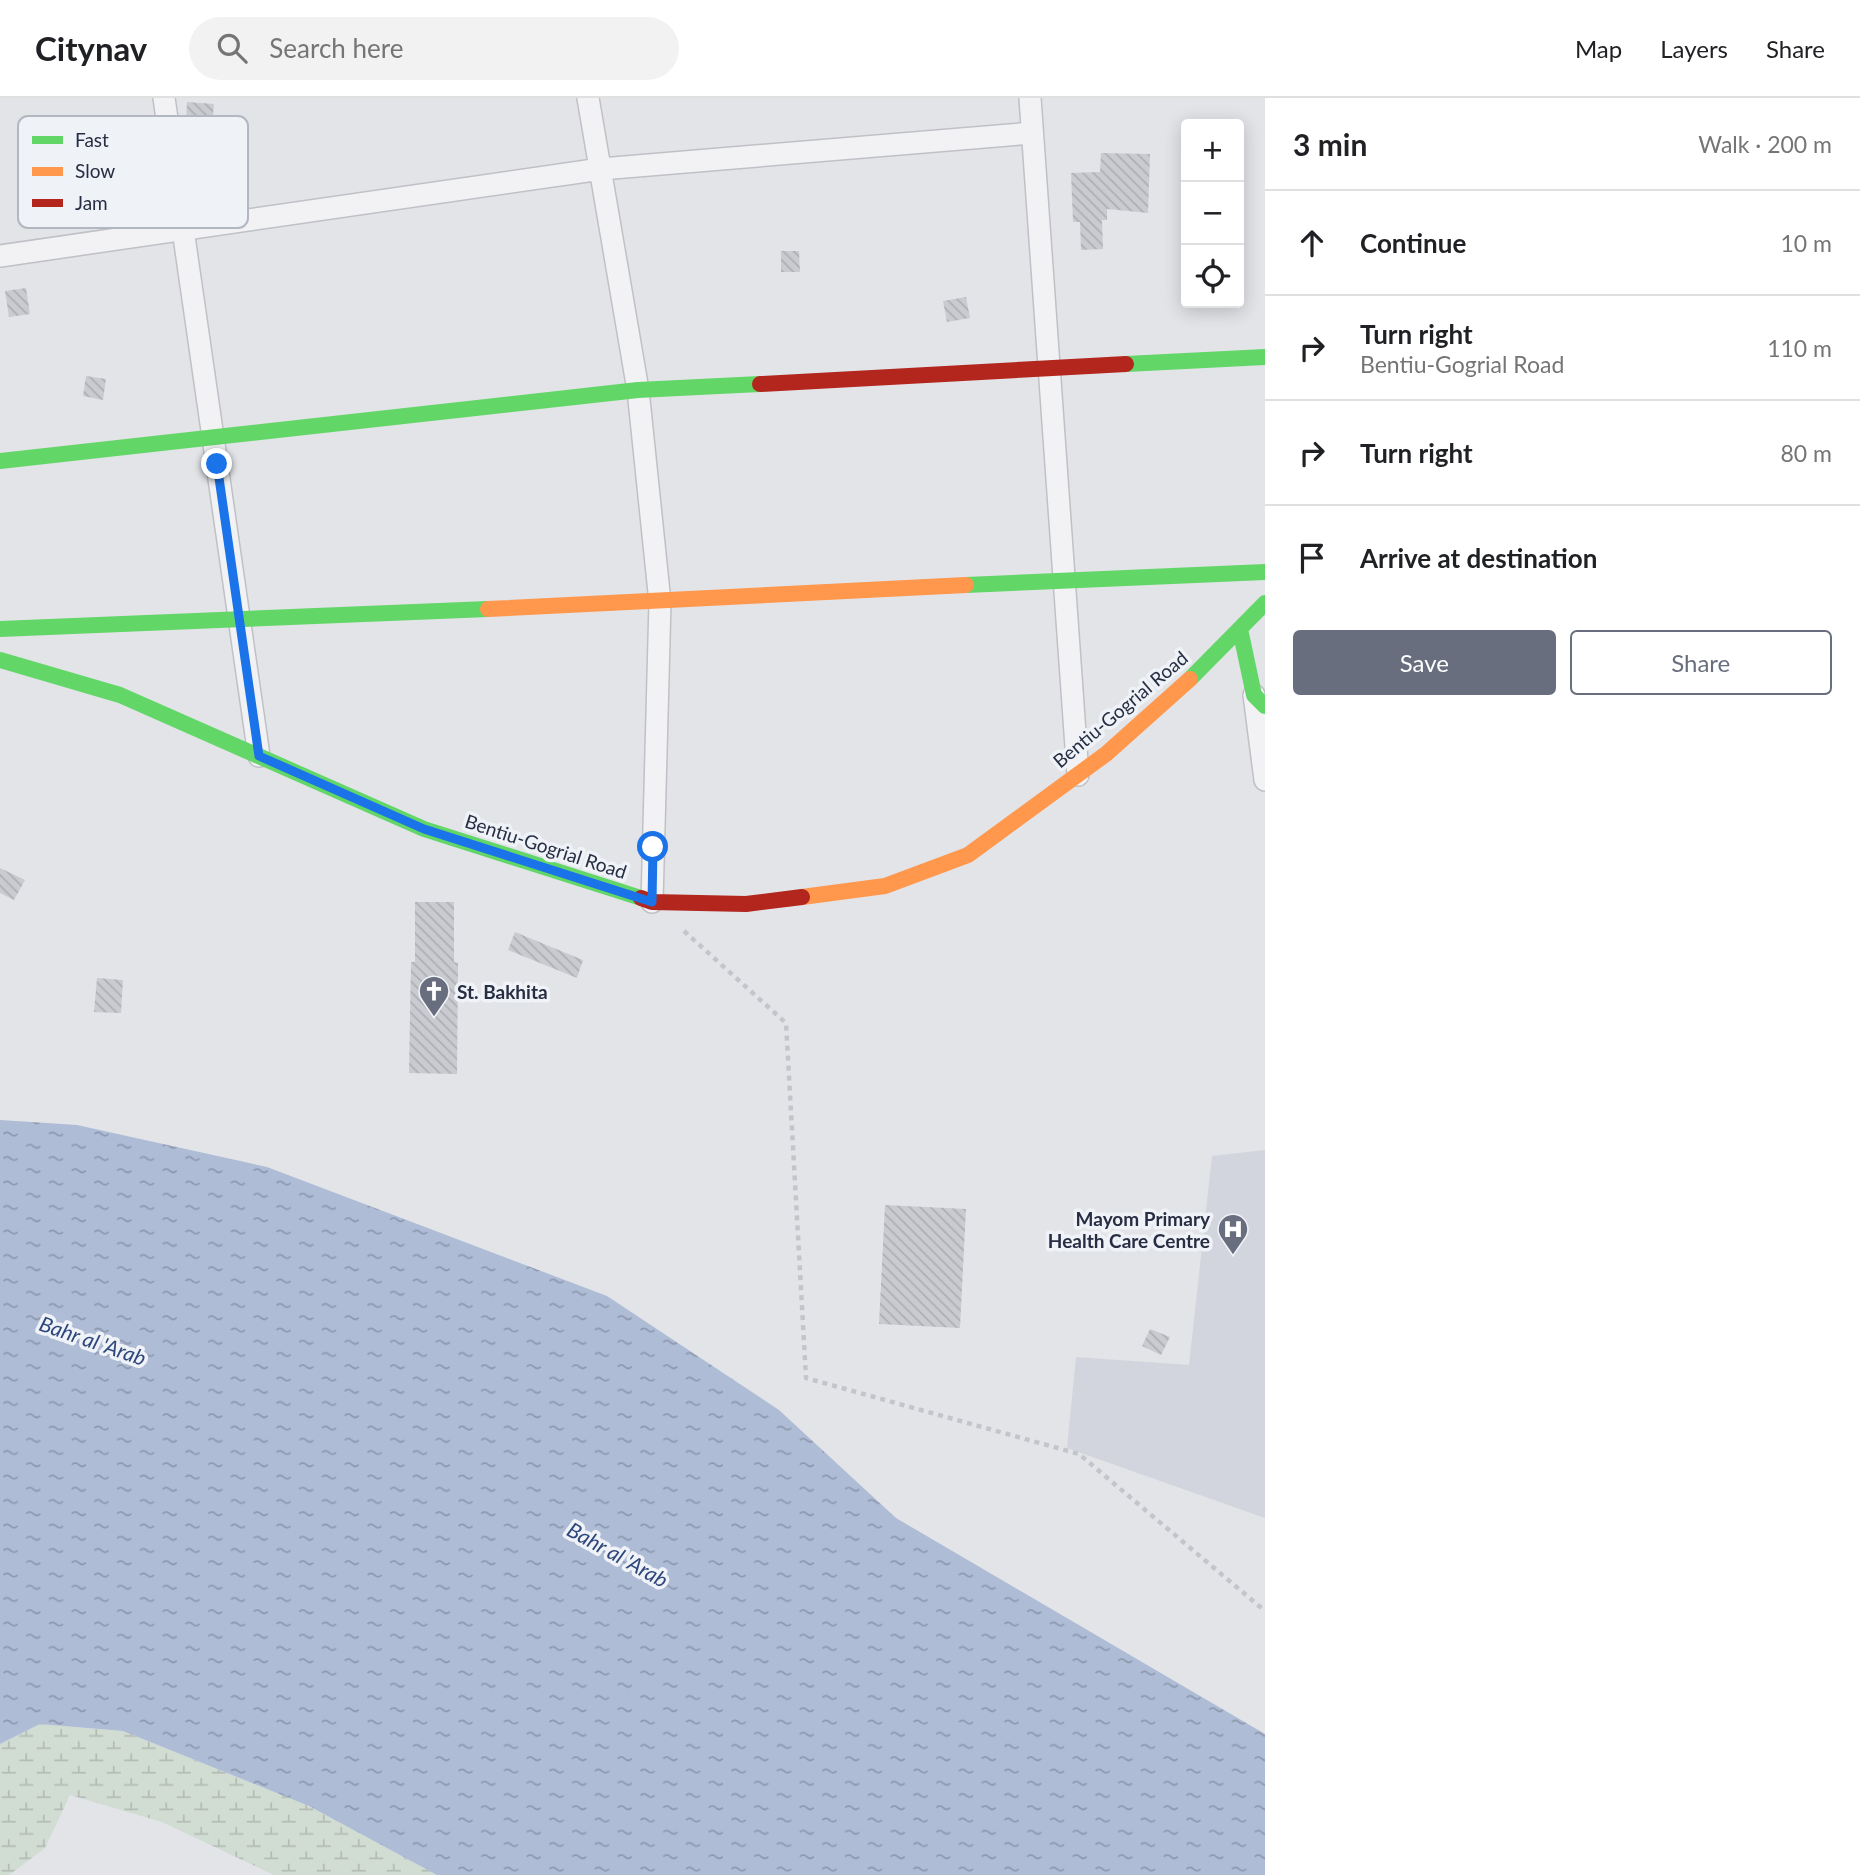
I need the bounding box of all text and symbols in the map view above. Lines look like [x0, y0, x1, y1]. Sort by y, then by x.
search box [189, 17, 679, 80]
text: Citynav [35, 28, 147, 68]
icon: search [213, 29, 251, 67]
text: Search here [269, 32, 403, 64]
text: Map [1575, 34, 1622, 63]
text: Layers [1660, 34, 1728, 63]
text: Share [1766, 34, 1825, 63]
legend [18, 116, 248, 228]
map controls [1181, 119, 1244, 308]
button: + [1181, 119, 1244, 182]
text: 3 min [1293, 126, 1367, 162]
text: Fast [75, 128, 109, 151]
text: Walk · 200 m [1698, 130, 1832, 158]
text: Slow [75, 159, 115, 182]
button: − [1181, 182, 1244, 245]
text: Jam [75, 191, 108, 214]
icon: ahead [1293, 224, 1331, 262]
text: Continue [1360, 227, 1466, 259]
text: 10 m [1781, 229, 1832, 257]
button: locate [1181, 245, 1244, 308]
text: Turn right [1360, 318, 1473, 350]
icon: right [1293, 329, 1331, 367]
text: 110 m [1767, 334, 1832, 362]
text: Bentiu-Gogrial Road [1360, 350, 1564, 378]
icon: right [1293, 434, 1331, 472]
text: Turn right [1360, 437, 1473, 469]
text: 80 m [1781, 439, 1832, 467]
route end [201, 448, 232, 479]
icon: arrive [1293, 539, 1331, 577]
text: Arrive at destination [1360, 542, 1597, 574]
button: Save [1293, 630, 1556, 695]
button: Share [1570, 630, 1832, 695]
street label: Bentiu-Gogrial Road [1048, 646, 1192, 772]
street label: Bentiu-Gogrial Road [462, 809, 630, 883]
route start [637, 831, 668, 862]
church icon: St. Bakhita [417, 974, 451, 1018]
place label: St. Bakhita [457, 980, 548, 1003]
place label: Mayom Primary Health Care Centre [1048, 1207, 1211, 1252]
hospital icon: Mayom Primary Health Care Centre [1216, 1212, 1250, 1256]
water label: Bahr al 'Arab [36, 1310, 150, 1370]
water label: Bahr al 'Arab [563, 1516, 673, 1592]

